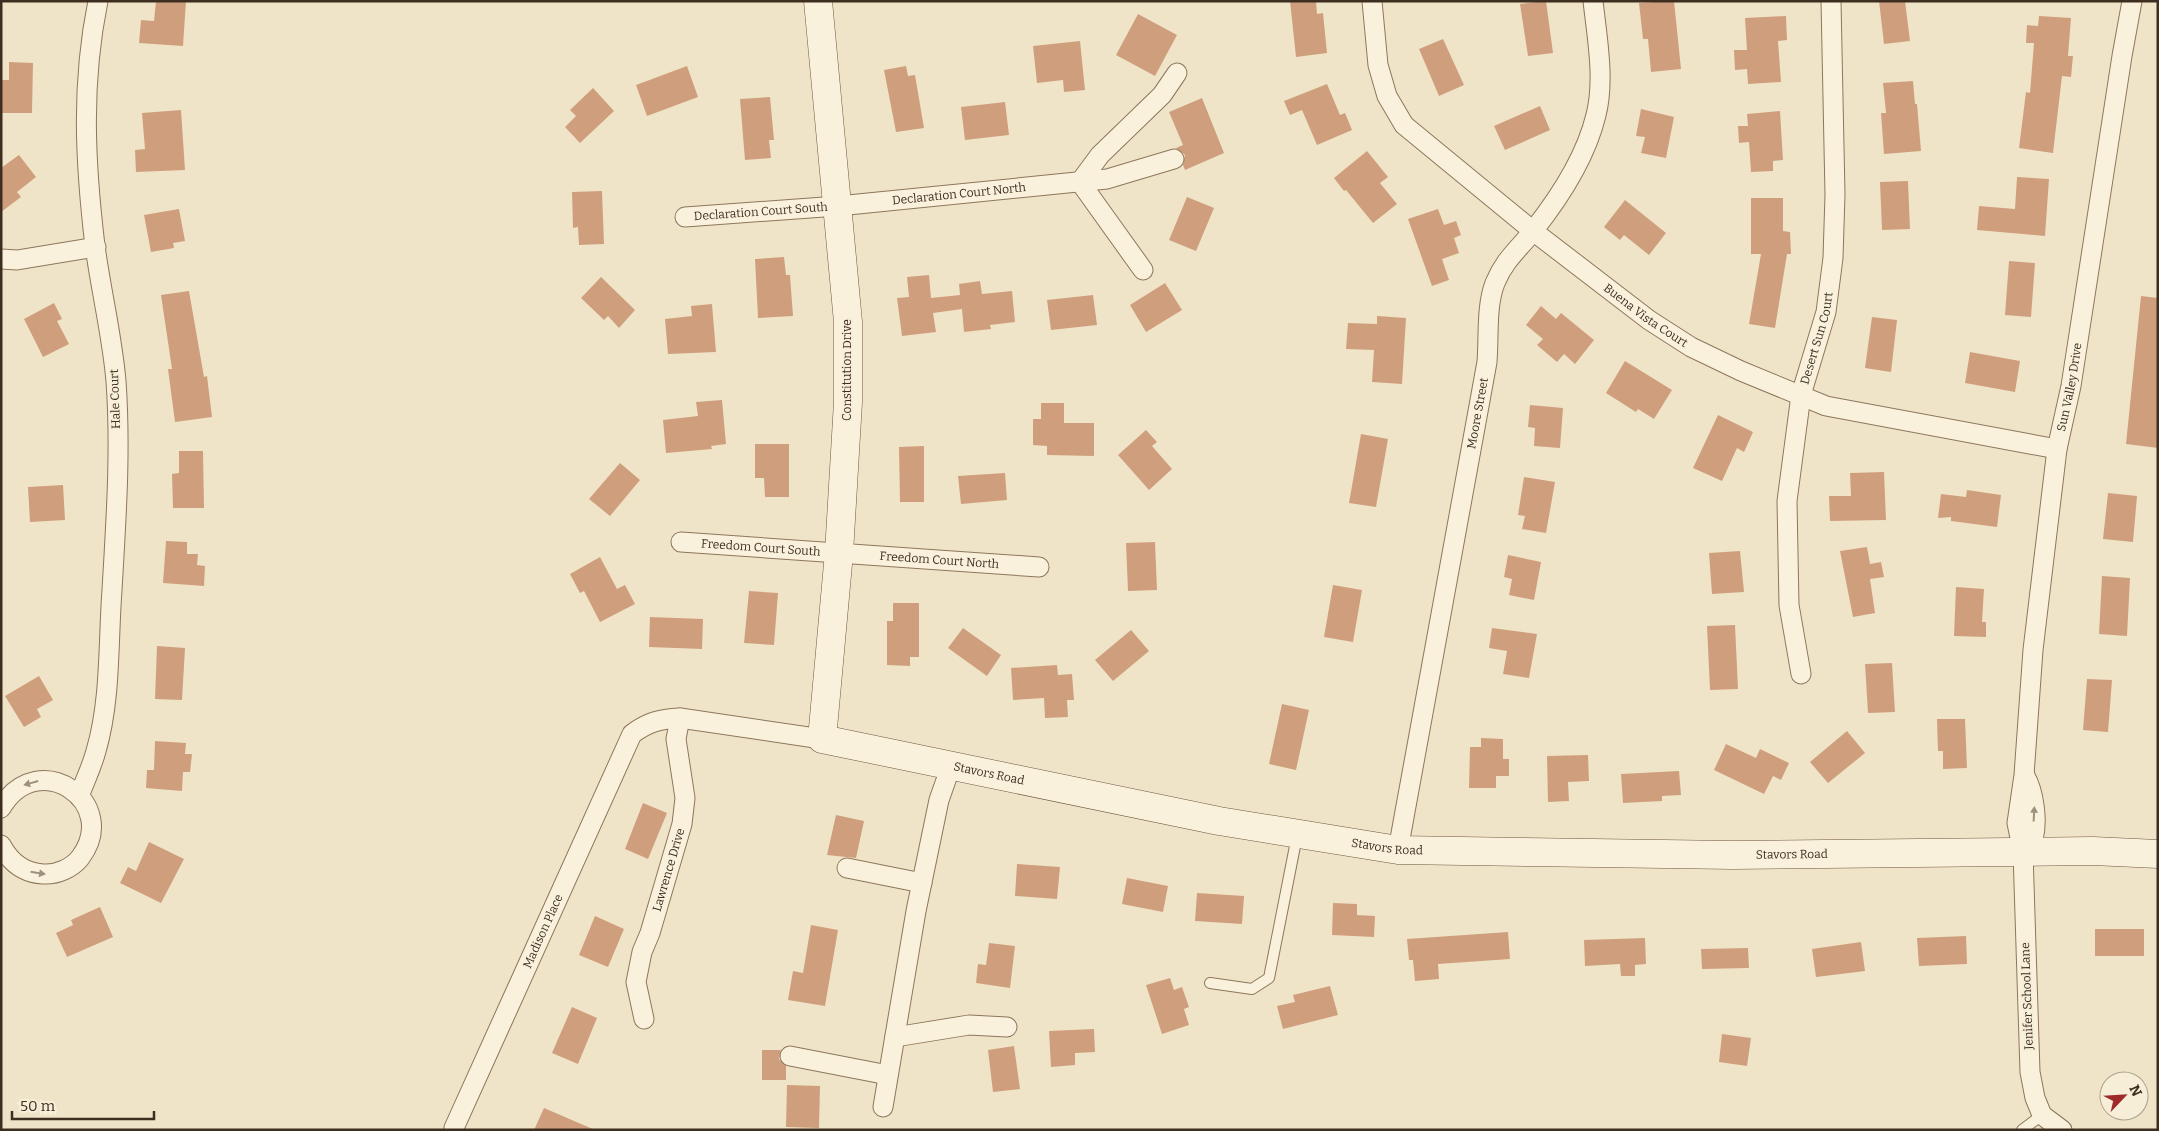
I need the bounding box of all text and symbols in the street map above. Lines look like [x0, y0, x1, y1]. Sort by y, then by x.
street label: Declaration Court North [891, 180, 1027, 208]
street label: Declaration Court South [693, 200, 829, 223]
street label: Buena Vista Court [1601, 281, 1691, 350]
street label: Desert Sun Court [1798, 291, 1836, 386]
street label: Constitution Drive [840, 319, 854, 421]
street label: Sun Valley Drive [2054, 342, 2085, 433]
street label: Hale Court [107, 368, 123, 429]
street label: Moore Street [1464, 376, 1491, 450]
street label: Freedom Court South [701, 536, 821, 559]
street label: Freedom Court North [879, 549, 1000, 571]
street label: Stavors Road [952, 759, 1026, 788]
one-way arrow [24, 779, 39, 787]
one-way arrow [2031, 806, 2039, 822]
street label: Lawrence Drive [650, 826, 687, 913]
street label: Stavors Road [1350, 836, 1423, 857]
street label: Stavors Road [1756, 847, 1828, 862]
one-way arrow [31, 869, 47, 877]
street label: Madison Place [520, 892, 566, 970]
street label: Jenifer School Lane [2018, 942, 2036, 1051]
north arrow [2099, 1071, 2149, 1121]
text: N [2125, 1082, 2145, 1099]
scale bar [12, 1088, 155, 1120]
text: 50 m [20, 1097, 56, 1115]

